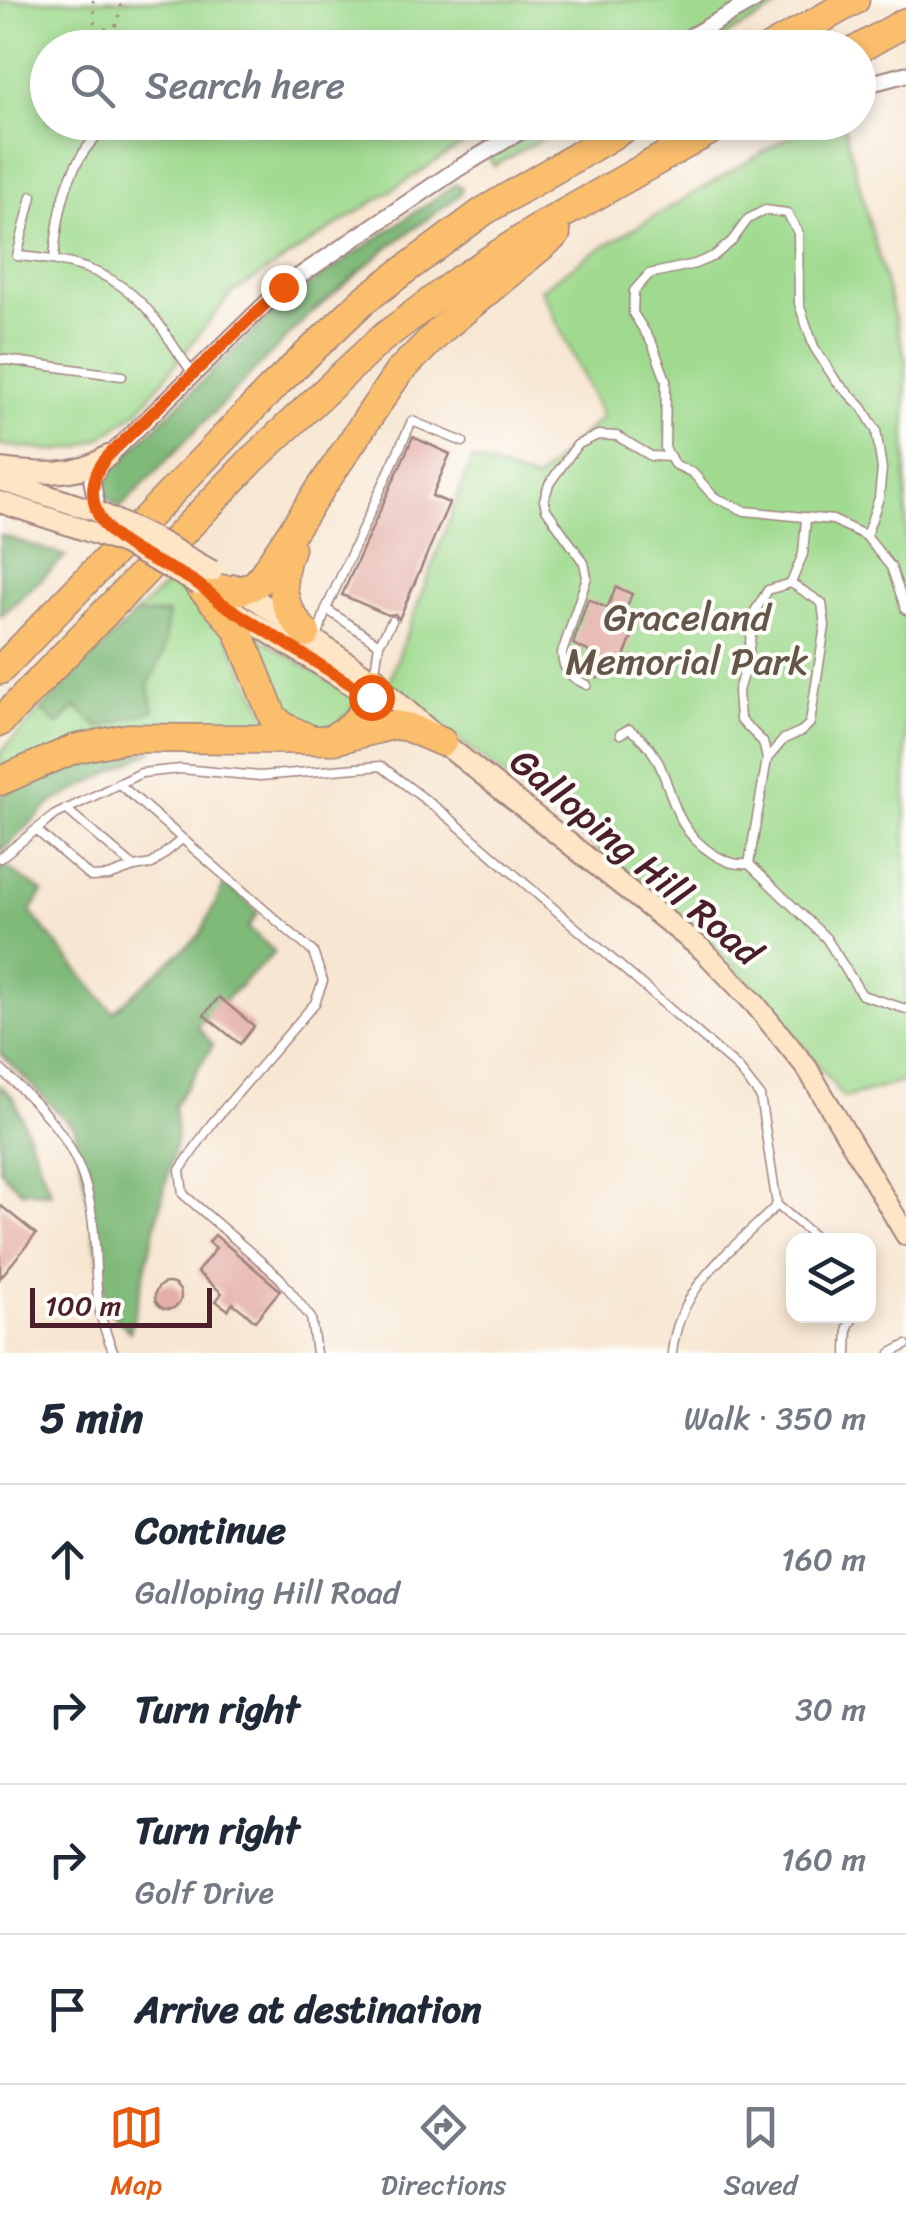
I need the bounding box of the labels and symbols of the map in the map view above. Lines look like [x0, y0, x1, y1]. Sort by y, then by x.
route end [261, 265, 307, 311]
park label: Graceland Memorial Park [566, 584, 808, 695]
route start [349, 675, 395, 721]
street label: Galloping Hill Road [494, 730, 779, 985]
scale bar [30, 1283, 212, 1328]

